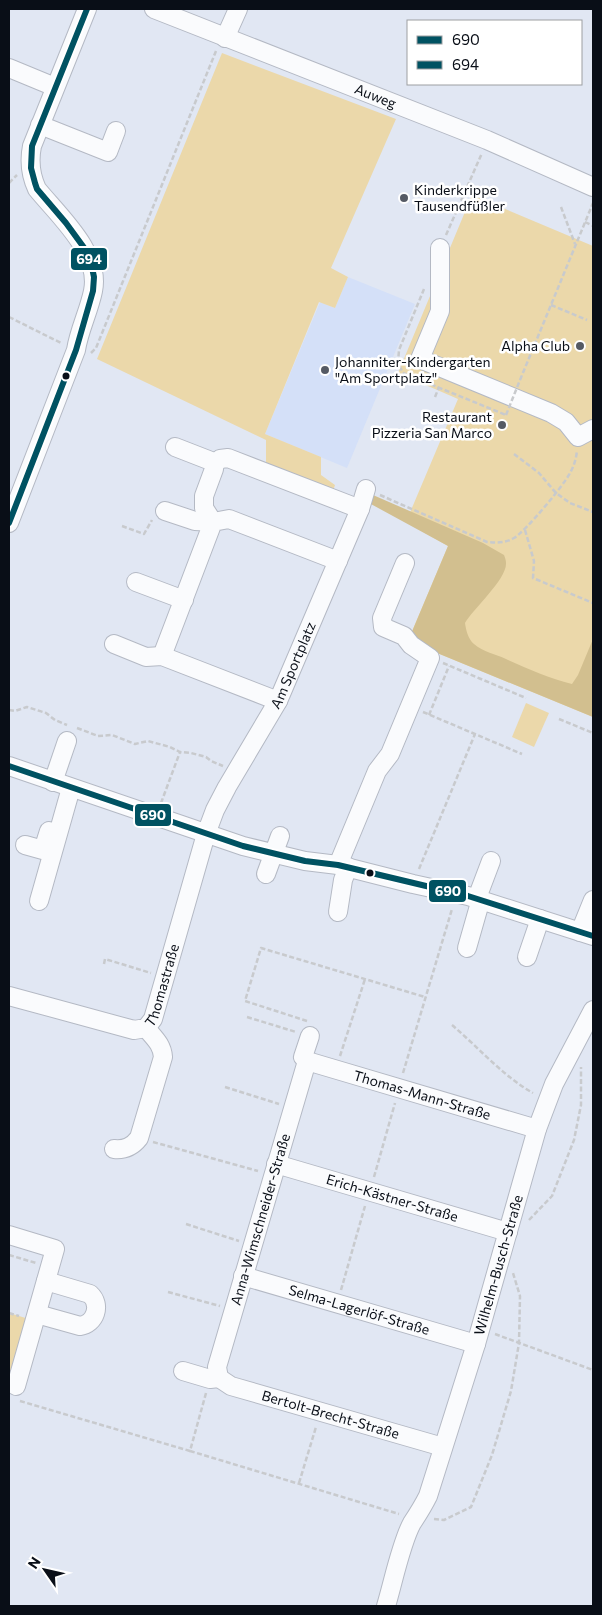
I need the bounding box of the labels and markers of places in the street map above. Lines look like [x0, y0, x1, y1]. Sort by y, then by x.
place label: Kinderkrippe Tausendfüßler [414, 181, 506, 214]
marker: Kinderkrippe Tausendfüßler [398, 192, 410, 204]
place label: Alpha Club [501, 337, 570, 354]
marker: Alpha Club [574, 340, 586, 352]
place label: Johanniter-Kindergarten "Am Sportplatz" [335, 353, 490, 386]
marker: Johanniter-Kindergarten "Am Sportplatz" [319, 364, 331, 376]
unlabelled marker [61, 371, 71, 381]
place label: Restaurant Pizzeria San Marco [372, 408, 492, 441]
marker: Restaurant Pizzeria San Marco [496, 419, 508, 431]
unlabelled marker [365, 868, 375, 878]

